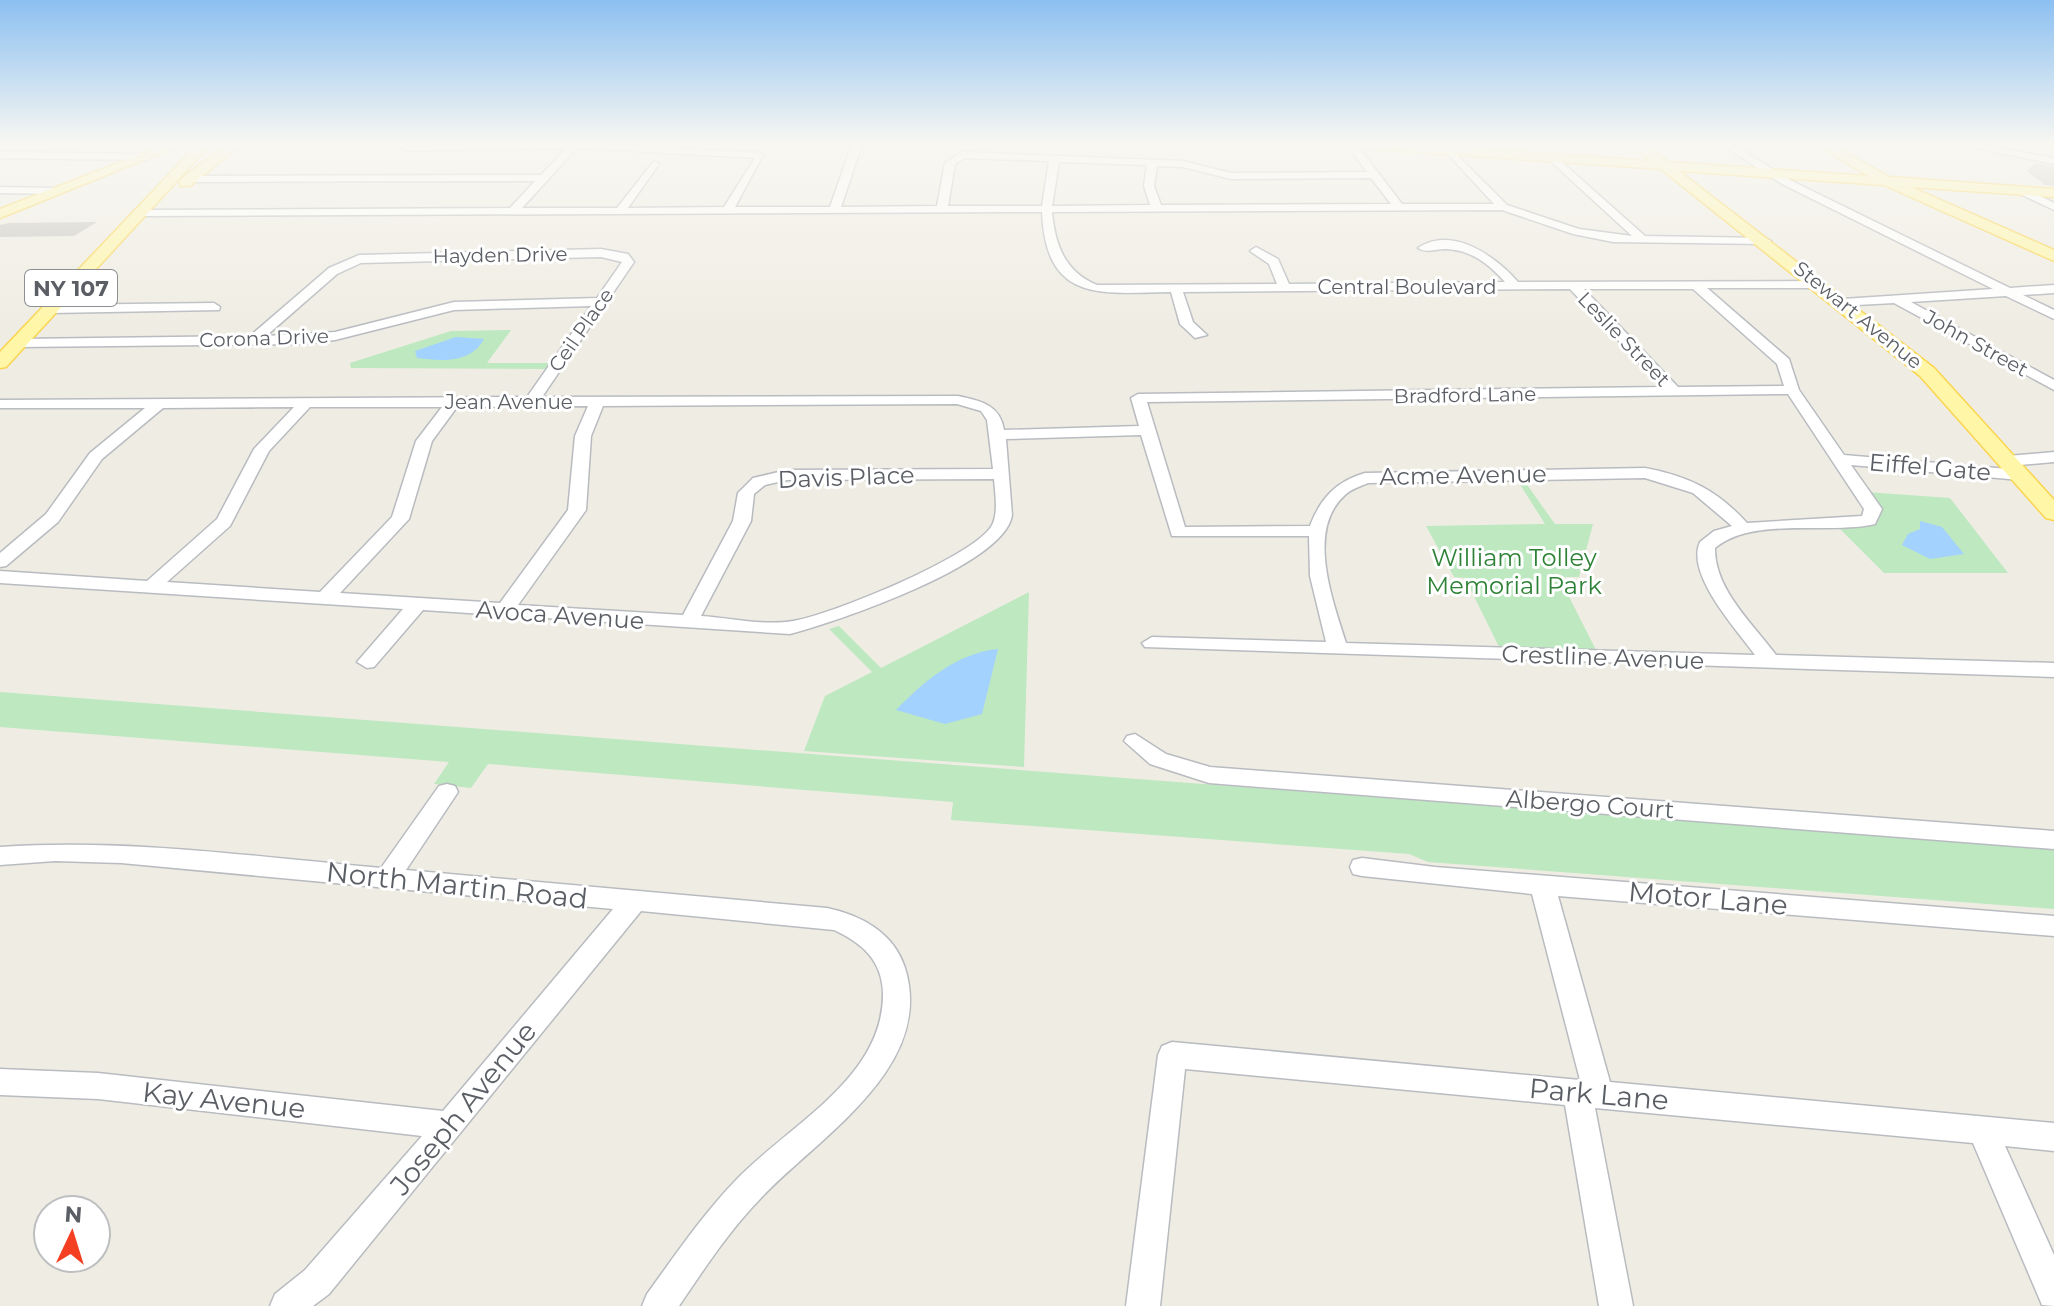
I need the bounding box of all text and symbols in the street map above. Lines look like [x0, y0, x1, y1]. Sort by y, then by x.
street label: Hayden Drive [432, 242, 568, 268]
street label: Stewart Avenue [1789, 256, 1927, 374]
road number: NY 107 [25, 270, 117, 306]
street label: Central Boulevard [1318, 275, 1496, 299]
street label: Ceil Place [543, 284, 619, 376]
street label: Leslie Street [1573, 287, 1675, 391]
street label: John Street [1919, 304, 2032, 381]
street label: Corona Drive [199, 324, 329, 352]
street label: Bradford Lane [1394, 382, 1536, 408]
street label: Jean Avenue [444, 390, 573, 414]
street label: Eiffel Gate [1868, 447, 1992, 487]
street label: Acme Avenue [1379, 459, 1547, 491]
street label: Davis Place [777, 460, 915, 494]
park label: William Tolley Memorial Park [1426, 543, 1602, 600]
street label: Avoca Avenue [475, 595, 645, 635]
street label: Crestline Avenue [1501, 639, 1705, 675]
street label: Albergo Court [1505, 784, 1676, 824]
street label: North Martin Road [324, 854, 590, 916]
street label: Motor Lane [1627, 874, 1789, 922]
street label: Joseph Avenue [382, 1015, 543, 1202]
street label: Park Lane [1528, 1071, 1670, 1117]
street label: Kay Avenue [141, 1075, 307, 1125]
north arrow [32, 1194, 112, 1274]
text: N [64, 1200, 83, 1229]

